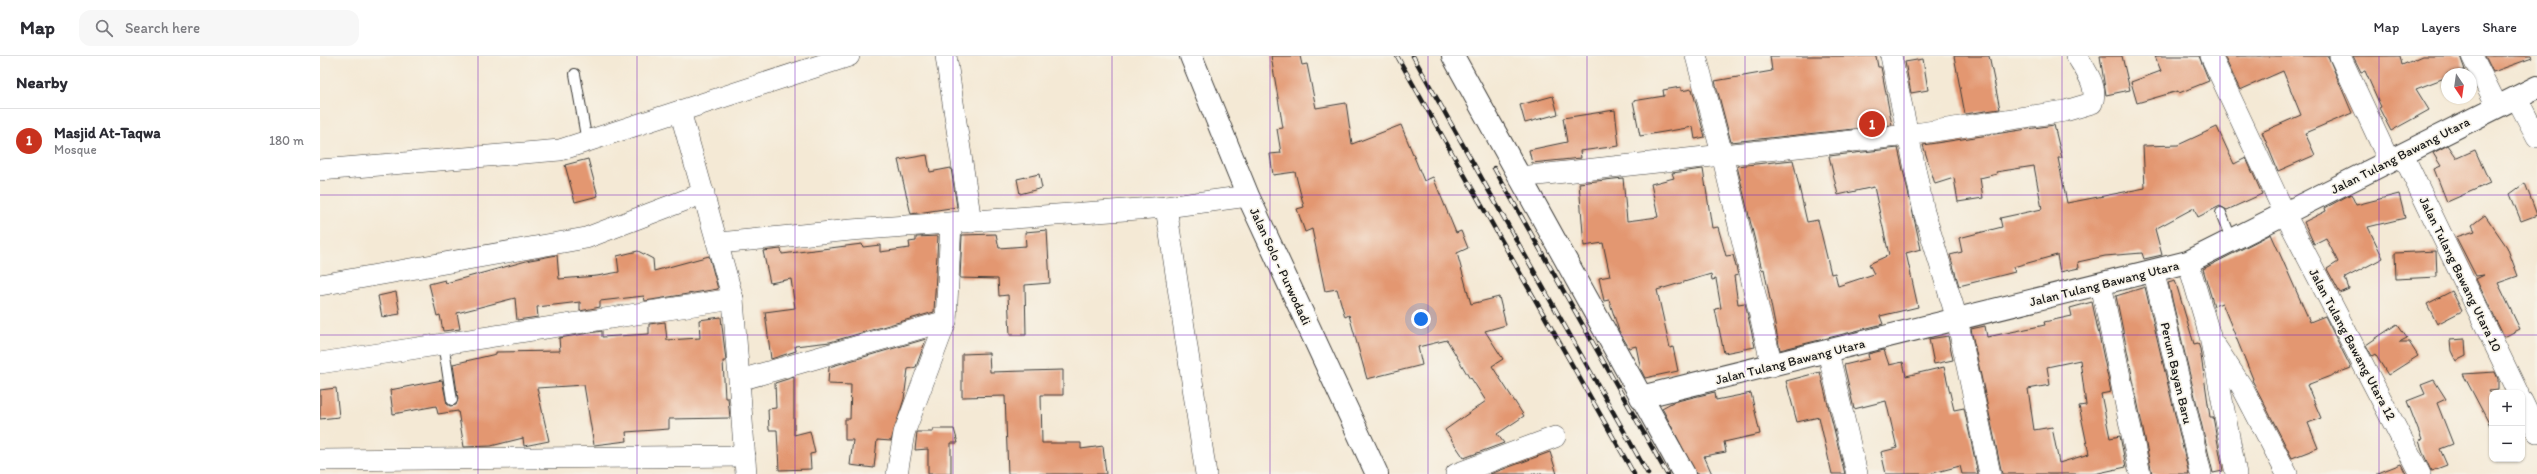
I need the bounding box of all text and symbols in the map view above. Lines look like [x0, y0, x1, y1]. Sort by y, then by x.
search box [79, 10, 359, 46]
text: Map [20, 16, 55, 39]
icon: search [93, 17, 115, 39]
text: Search here [125, 19, 200, 37]
text: Map [2374, 19, 2399, 36]
text: Layers [2421, 19, 2460, 36]
text: Share [2482, 19, 2517, 36]
north arrow [2441, 68, 2477, 104]
text: Nearby [16, 72, 68, 92]
pin: 1 [1859, 109, 1885, 139]
street label: Jalan Tulang Bawang Utara [2328, 114, 2473, 197]
text: Masjid At-Taqwa [54, 124, 161, 142]
text: 1 [26, 133, 32, 148]
text: 180 m [269, 133, 304, 148]
text: Mosque [54, 142, 97, 157]
street label: Jalan Tulang Bawang Utara 10 [2416, 194, 2505, 354]
street label: Jalan Solo - Purwodadi [1247, 205, 1314, 327]
street label: Jalan Tulang Bawang Utara [2028, 257, 2181, 309]
street label: Jalan Tulang Bawang Utara 12 [2306, 266, 2399, 423]
your location [1411, 309, 1431, 329]
street label: Perum Bayan Baru [2157, 321, 2196, 426]
street label: Jalan Tulang Bawang Utara [1714, 335, 1867, 387]
map controls [2489, 390, 2525, 462]
button: + [2489, 390, 2525, 426]
button: − [2489, 426, 2525, 462]

